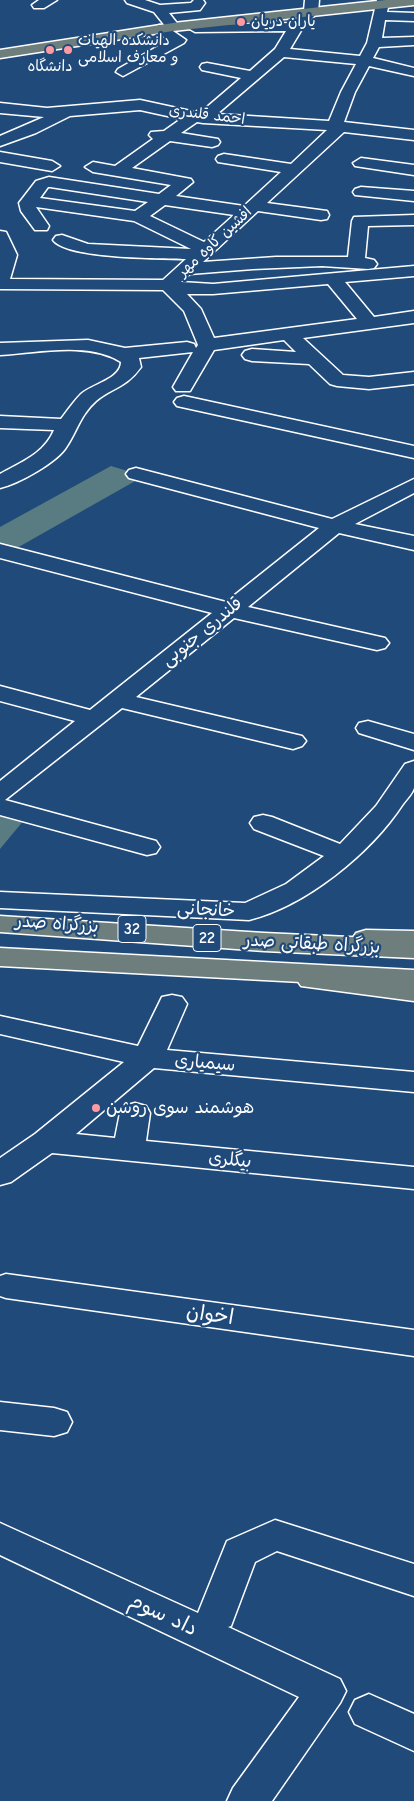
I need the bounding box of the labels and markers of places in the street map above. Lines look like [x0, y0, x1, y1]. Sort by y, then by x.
place label: یاران دریان [251, 13, 316, 31]
marker: یاران دریان [235, 16, 247, 28]
place label: دانشکده الهیات و معارف اسلامی [78, 32, 178, 67]
marker: دانشگاه [44, 44, 56, 56]
marker: دانشکده الهیات و معارف اسلامی [62, 44, 74, 56]
place label: دانشگاه [28, 58, 72, 76]
place label: هوشمند سوی روشن [106, 1097, 254, 1119]
marker: هوشمند سوی روشن [90, 1102, 102, 1114]

